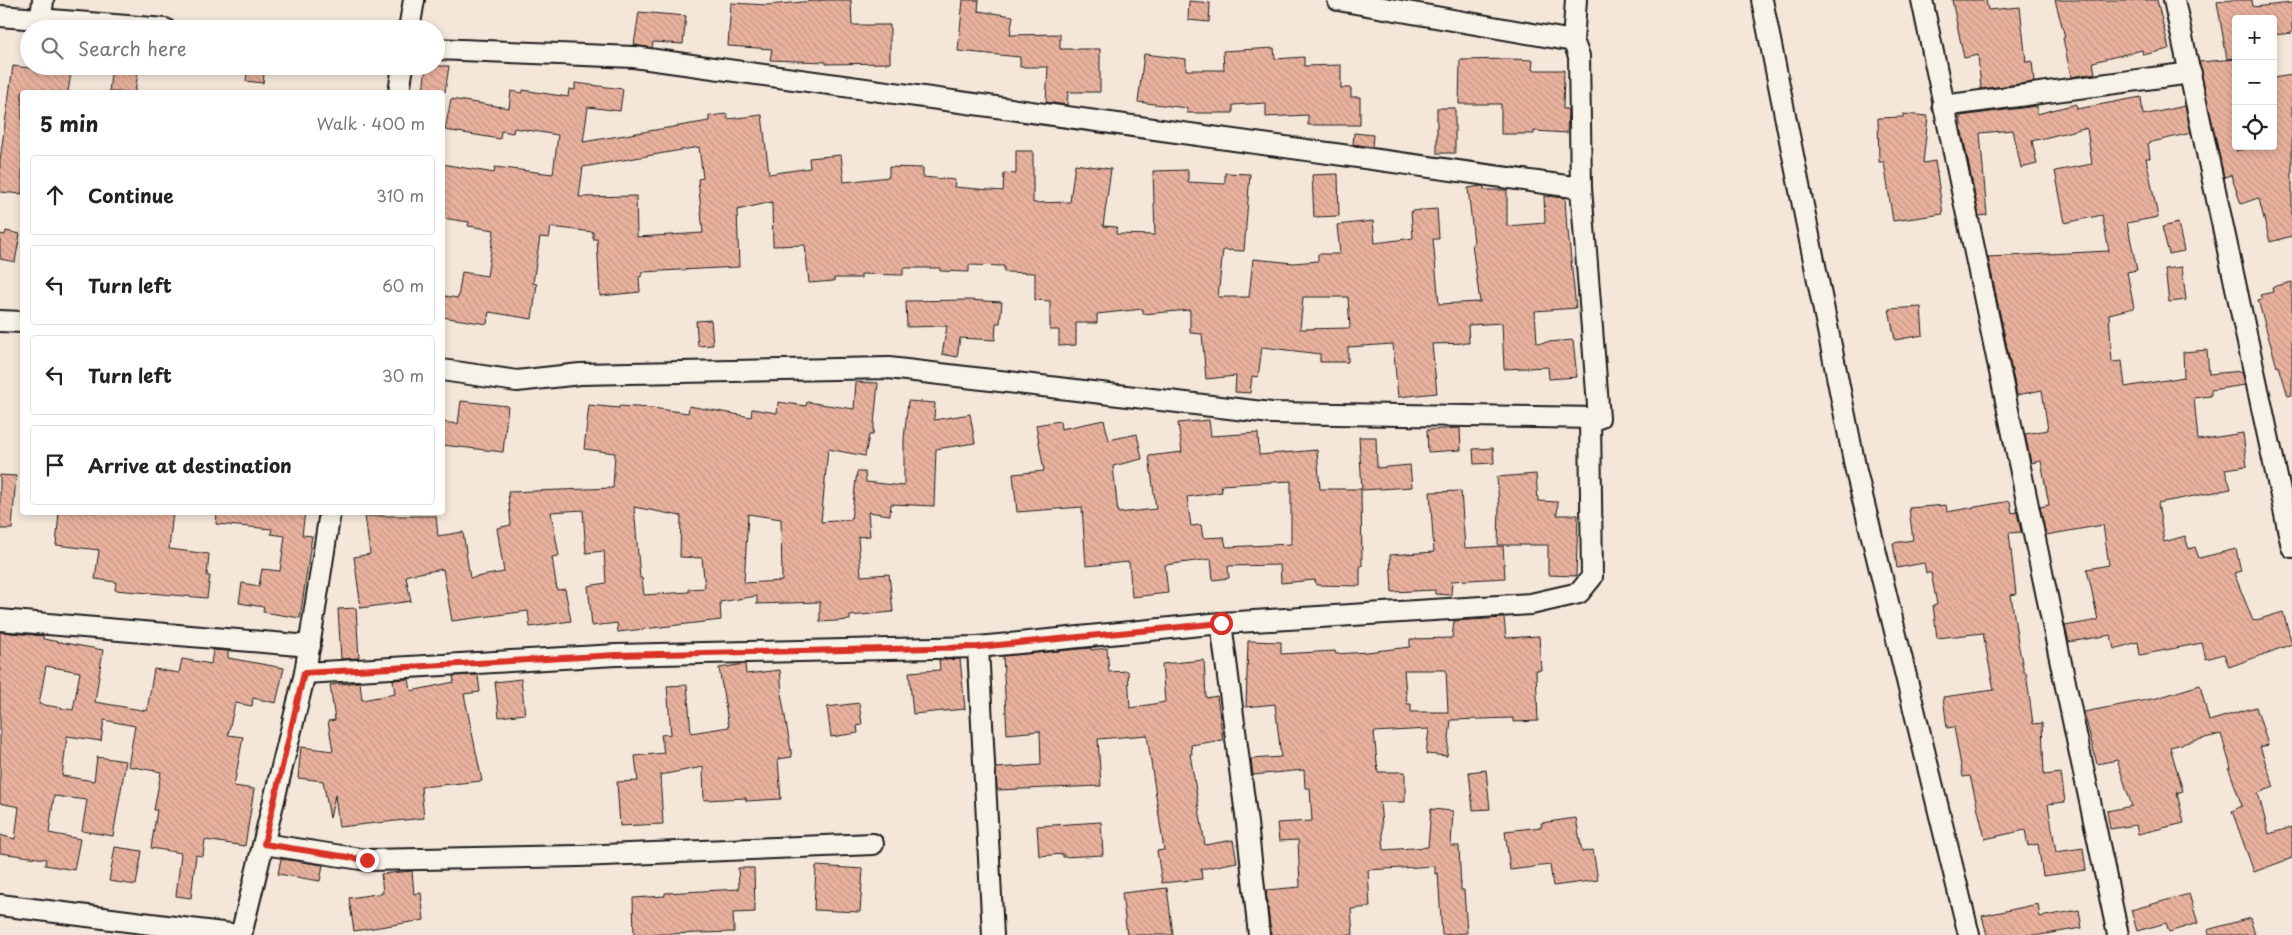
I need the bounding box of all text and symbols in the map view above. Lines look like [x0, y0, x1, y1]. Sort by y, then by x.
map controls [2232, 15, 2277, 150]
button: + [2232, 15, 2277, 60]
search box [20, 20, 445, 75]
icon: search [38, 34, 66, 62]
text: Search here [78, 34, 187, 62]
button: − [2232, 60, 2277, 105]
button: locate [2232, 105, 2277, 150]
text: 5 min [40, 107, 98, 139]
text: Walk · 400 m [317, 111, 425, 135]
icon: ahead [41, 181, 69, 209]
text: Continue [88, 181, 174, 209]
text: 310 m [376, 183, 424, 207]
icon: left [41, 271, 69, 299]
text: Turn left [88, 271, 172, 299]
text: 60 m [382, 273, 424, 297]
icon: left [41, 361, 69, 389]
text: Turn left [88, 361, 172, 389]
text: 30 m [382, 363, 424, 387]
icon: arrive [41, 451, 69, 479]
text: Arrive at destination [88, 451, 292, 479]
route start [1210, 612, 1233, 635]
route end [356, 849, 379, 872]

